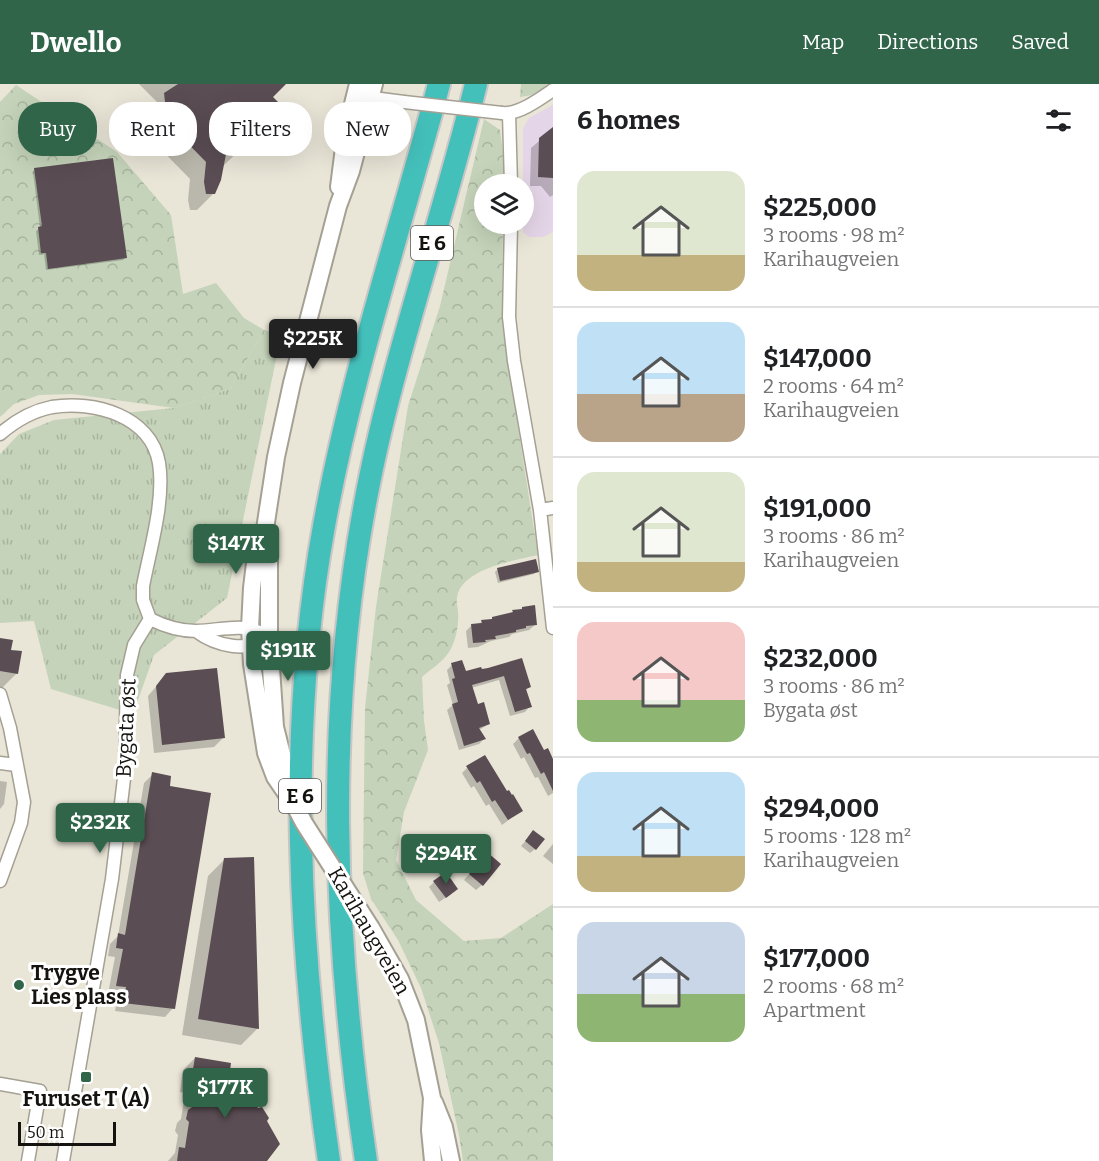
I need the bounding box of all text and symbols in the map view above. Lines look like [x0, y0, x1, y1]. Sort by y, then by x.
text: Dwello [30, 26, 122, 59]
text: Map [802, 29, 844, 55]
text: Directions [877, 29, 978, 55]
text: Saved [1011, 29, 1069, 55]
chip: Buy [18, 102, 97, 156]
chip: Rent [109, 102, 197, 156]
chip: Filters [209, 102, 312, 156]
chip: New [324, 102, 411, 156]
icon: filters [1042, 104, 1075, 137]
text: 6 homes [577, 105, 680, 136]
map controls [474, 174, 534, 234]
button: layers [474, 174, 534, 234]
text: $225,000 [763, 192, 877, 223]
icon: home [625, 195, 697, 267]
text: 3 rooms · 98 m² [763, 223, 905, 247]
road number: E 6 [411, 226, 453, 260]
text: Karihaugveien [763, 247, 899, 271]
pin: $225K [271, 319, 355, 370]
text: $225K [283, 326, 343, 350]
text: $147,000 [763, 343, 872, 374]
icon: home [625, 346, 697, 418]
text: 2 rooms · 64 m² [763, 374, 904, 398]
text: Karihaugveien [763, 398, 899, 422]
text: $191,000 [763, 493, 871, 524]
icon: home [625, 496, 697, 568]
pin: $147K [194, 524, 278, 575]
text: 3 rooms · 86 m² [763, 524, 905, 548]
text: $147K [207, 531, 265, 555]
text: Karihaugveien [763, 548, 899, 572]
pin: $191K [246, 631, 330, 682]
text: $191K [260, 638, 316, 662]
text: $232,000 [763, 643, 878, 674]
icon: home [625, 646, 697, 718]
text: 3 rooms · 86 m² [763, 674, 905, 698]
street label: Bygata øst [110, 677, 142, 778]
text: Bygata øst [763, 698, 858, 722]
road number: E 6 [279, 779, 321, 813]
text: $294,000 [763, 793, 879, 824]
icon: home [625, 796, 697, 868]
pin: $232K [58, 803, 142, 854]
text: $232K [70, 810, 130, 834]
text: 5 rooms · 128 m² [763, 824, 911, 848]
pin: $294K [404, 834, 488, 885]
text: $294K [415, 841, 477, 865]
text: Karihaugveien [763, 848, 899, 872]
street label: Karihaugveien [322, 863, 416, 999]
text: $177,000 [763, 943, 870, 974]
icon: home [625, 946, 697, 1018]
place label: Trygve Lies plass [31, 960, 127, 1010]
text: 2 rooms · 68 m² [763, 974, 904, 998]
marker: Trygve Lies plass [12, 978, 26, 992]
text: Apartment [763, 998, 866, 1022]
pin: $177K [183, 1068, 267, 1119]
marker: Furuset T (A) [79, 1070, 93, 1084]
text: $177K [197, 1075, 253, 1099]
place label: Furuset T (A) [23, 1086, 149, 1112]
scale bar [18, 1119, 116, 1146]
text: 50 m [27, 1123, 64, 1142]

